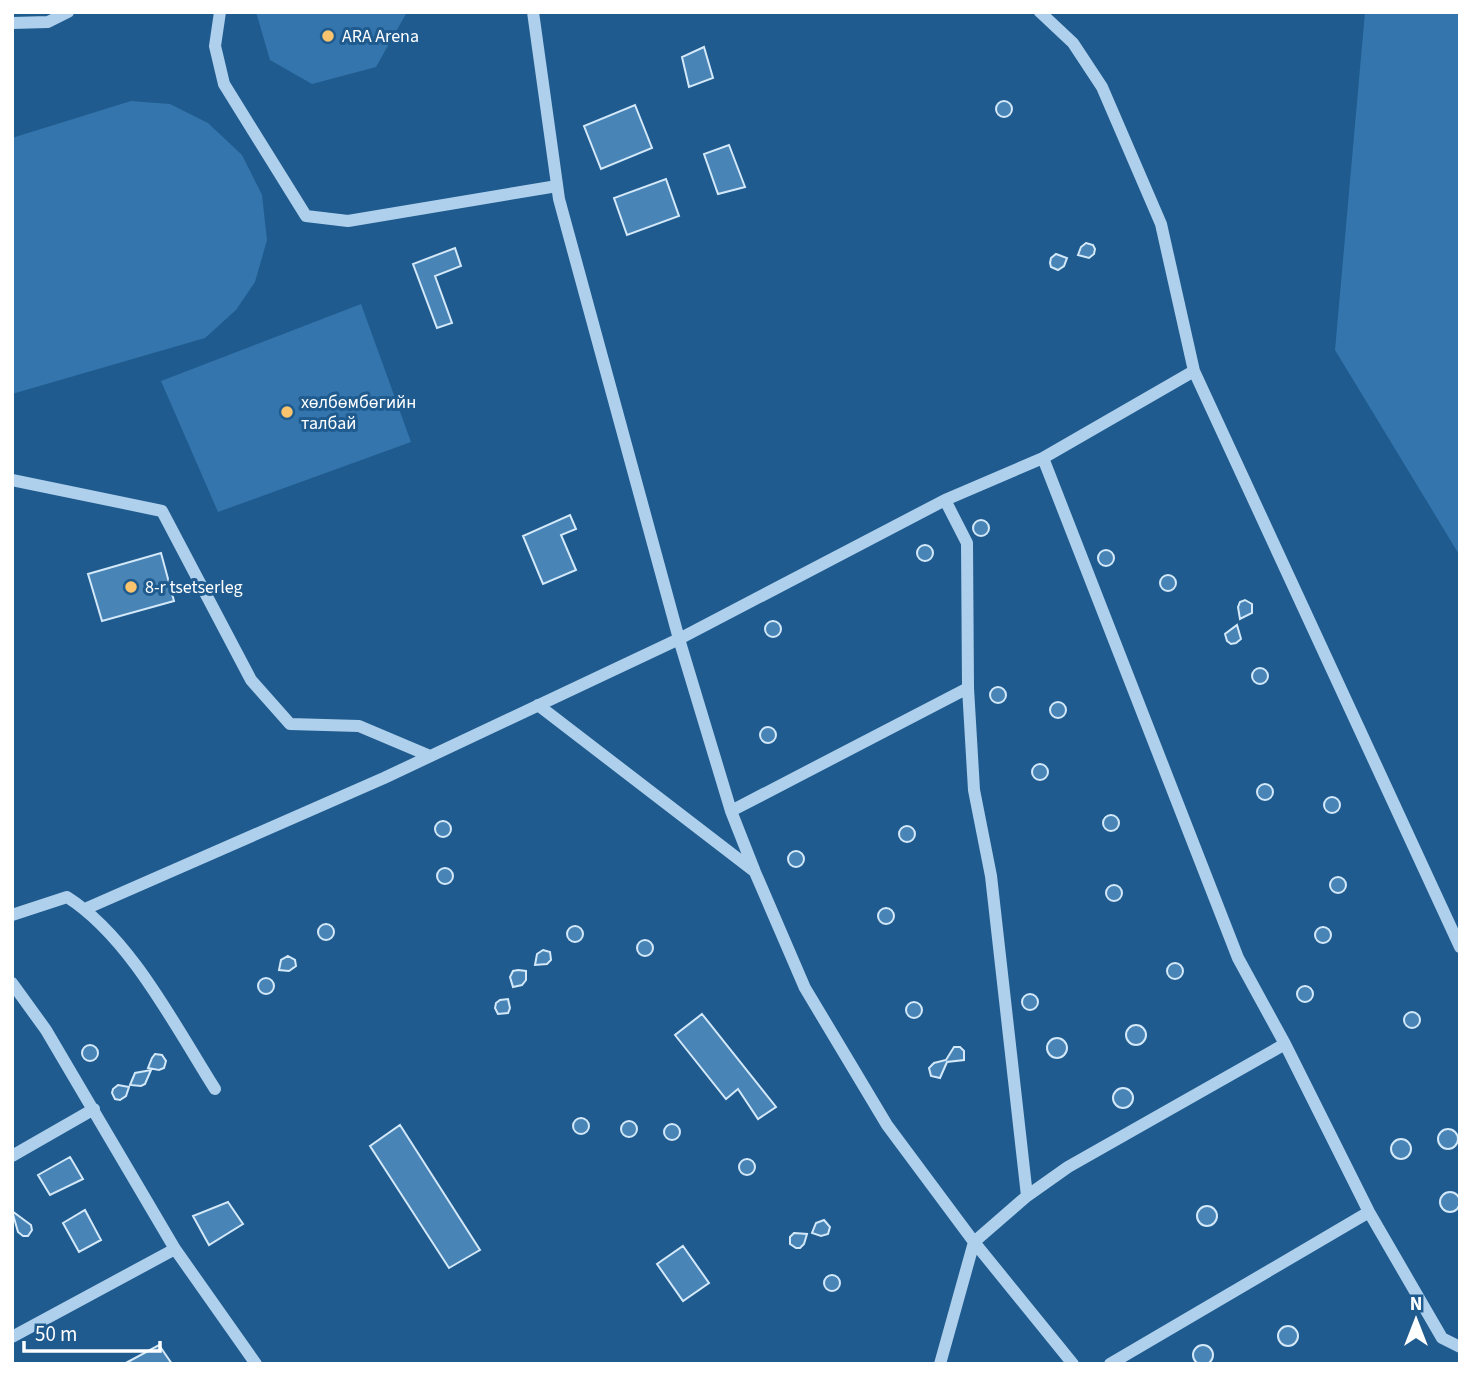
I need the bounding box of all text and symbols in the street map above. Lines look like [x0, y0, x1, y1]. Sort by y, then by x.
place label: ARA Arena [342, 24, 419, 49]
marker: ARA Arena [320, 28, 336, 44]
place label: хөлбөмбөгийн талбай [301, 390, 416, 436]
marker: хөлбөмбөгийн талбай [279, 404, 295, 420]
place label: 8-r tsetserleg [145, 575, 243, 600]
marker: 8-r tsetserleg [123, 579, 139, 595]
north arrow [1381, 1285, 1451, 1355]
text: N [1410, 1291, 1422, 1318]
scale bar [24, 1310, 161, 1354]
text: 50 m [35, 1319, 77, 1349]

